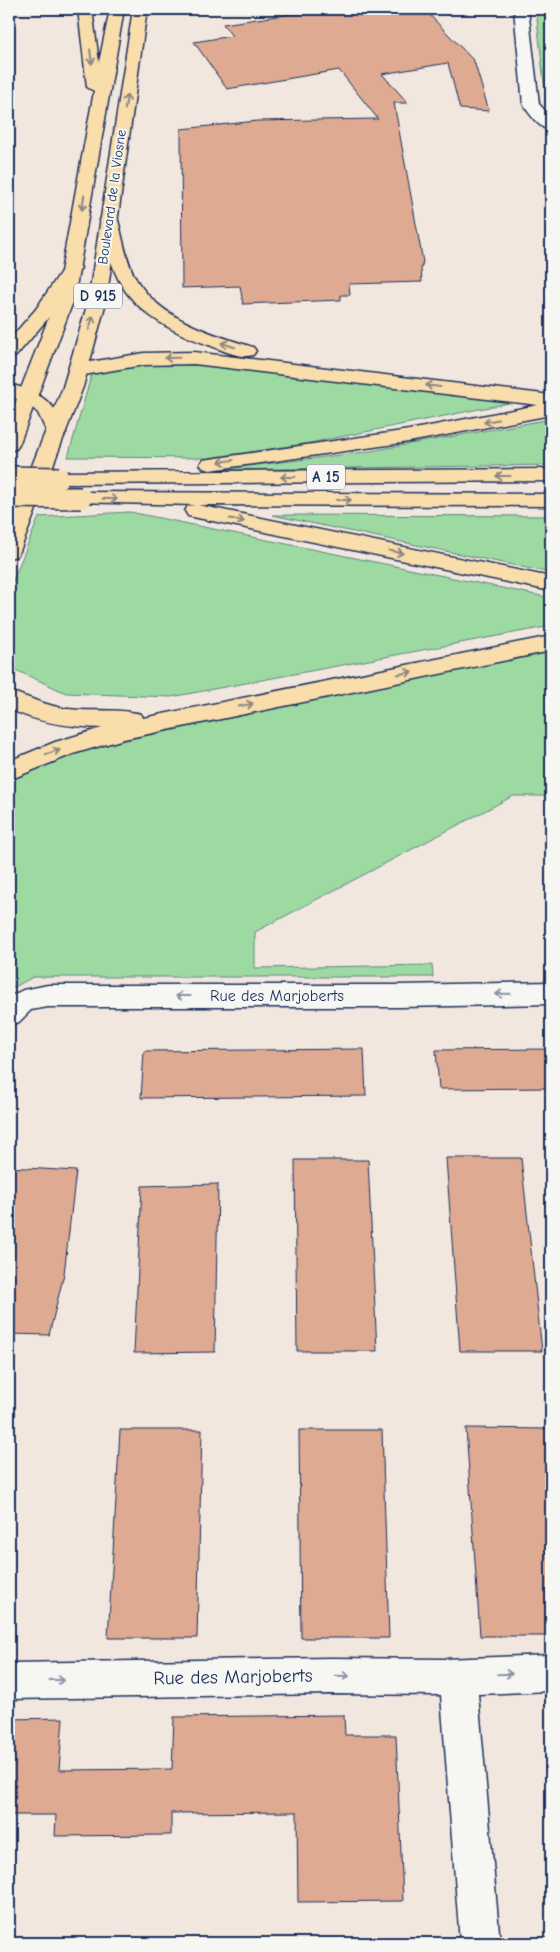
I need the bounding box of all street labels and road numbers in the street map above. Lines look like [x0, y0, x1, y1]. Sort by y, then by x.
street label: Boulevard de la Viosne [94, 128, 130, 266]
road number: D 915 [74, 284, 122, 308]
road number: A 15 [307, 464, 345, 490]
street label: Rue des Marjoberts [210, 987, 344, 1005]
street label: Rue des Marjoberts [153, 1665, 313, 1689]

